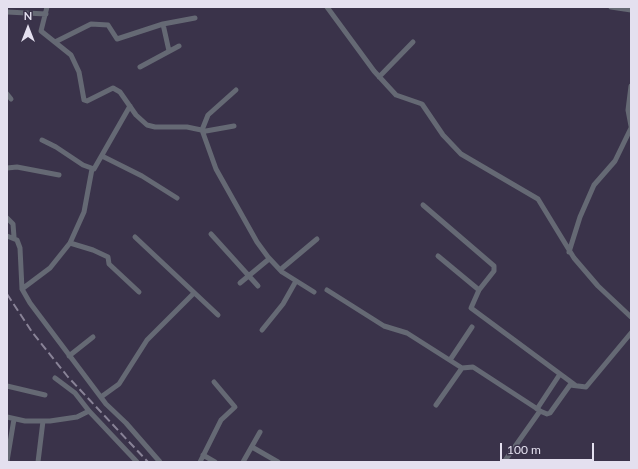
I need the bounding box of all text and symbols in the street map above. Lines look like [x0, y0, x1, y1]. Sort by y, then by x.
north arrow [8, 8, 48, 48]
text: N [24, 9, 32, 22]
scale bar [502, 435, 596, 461]
text: 100 m [507, 442, 541, 457]

